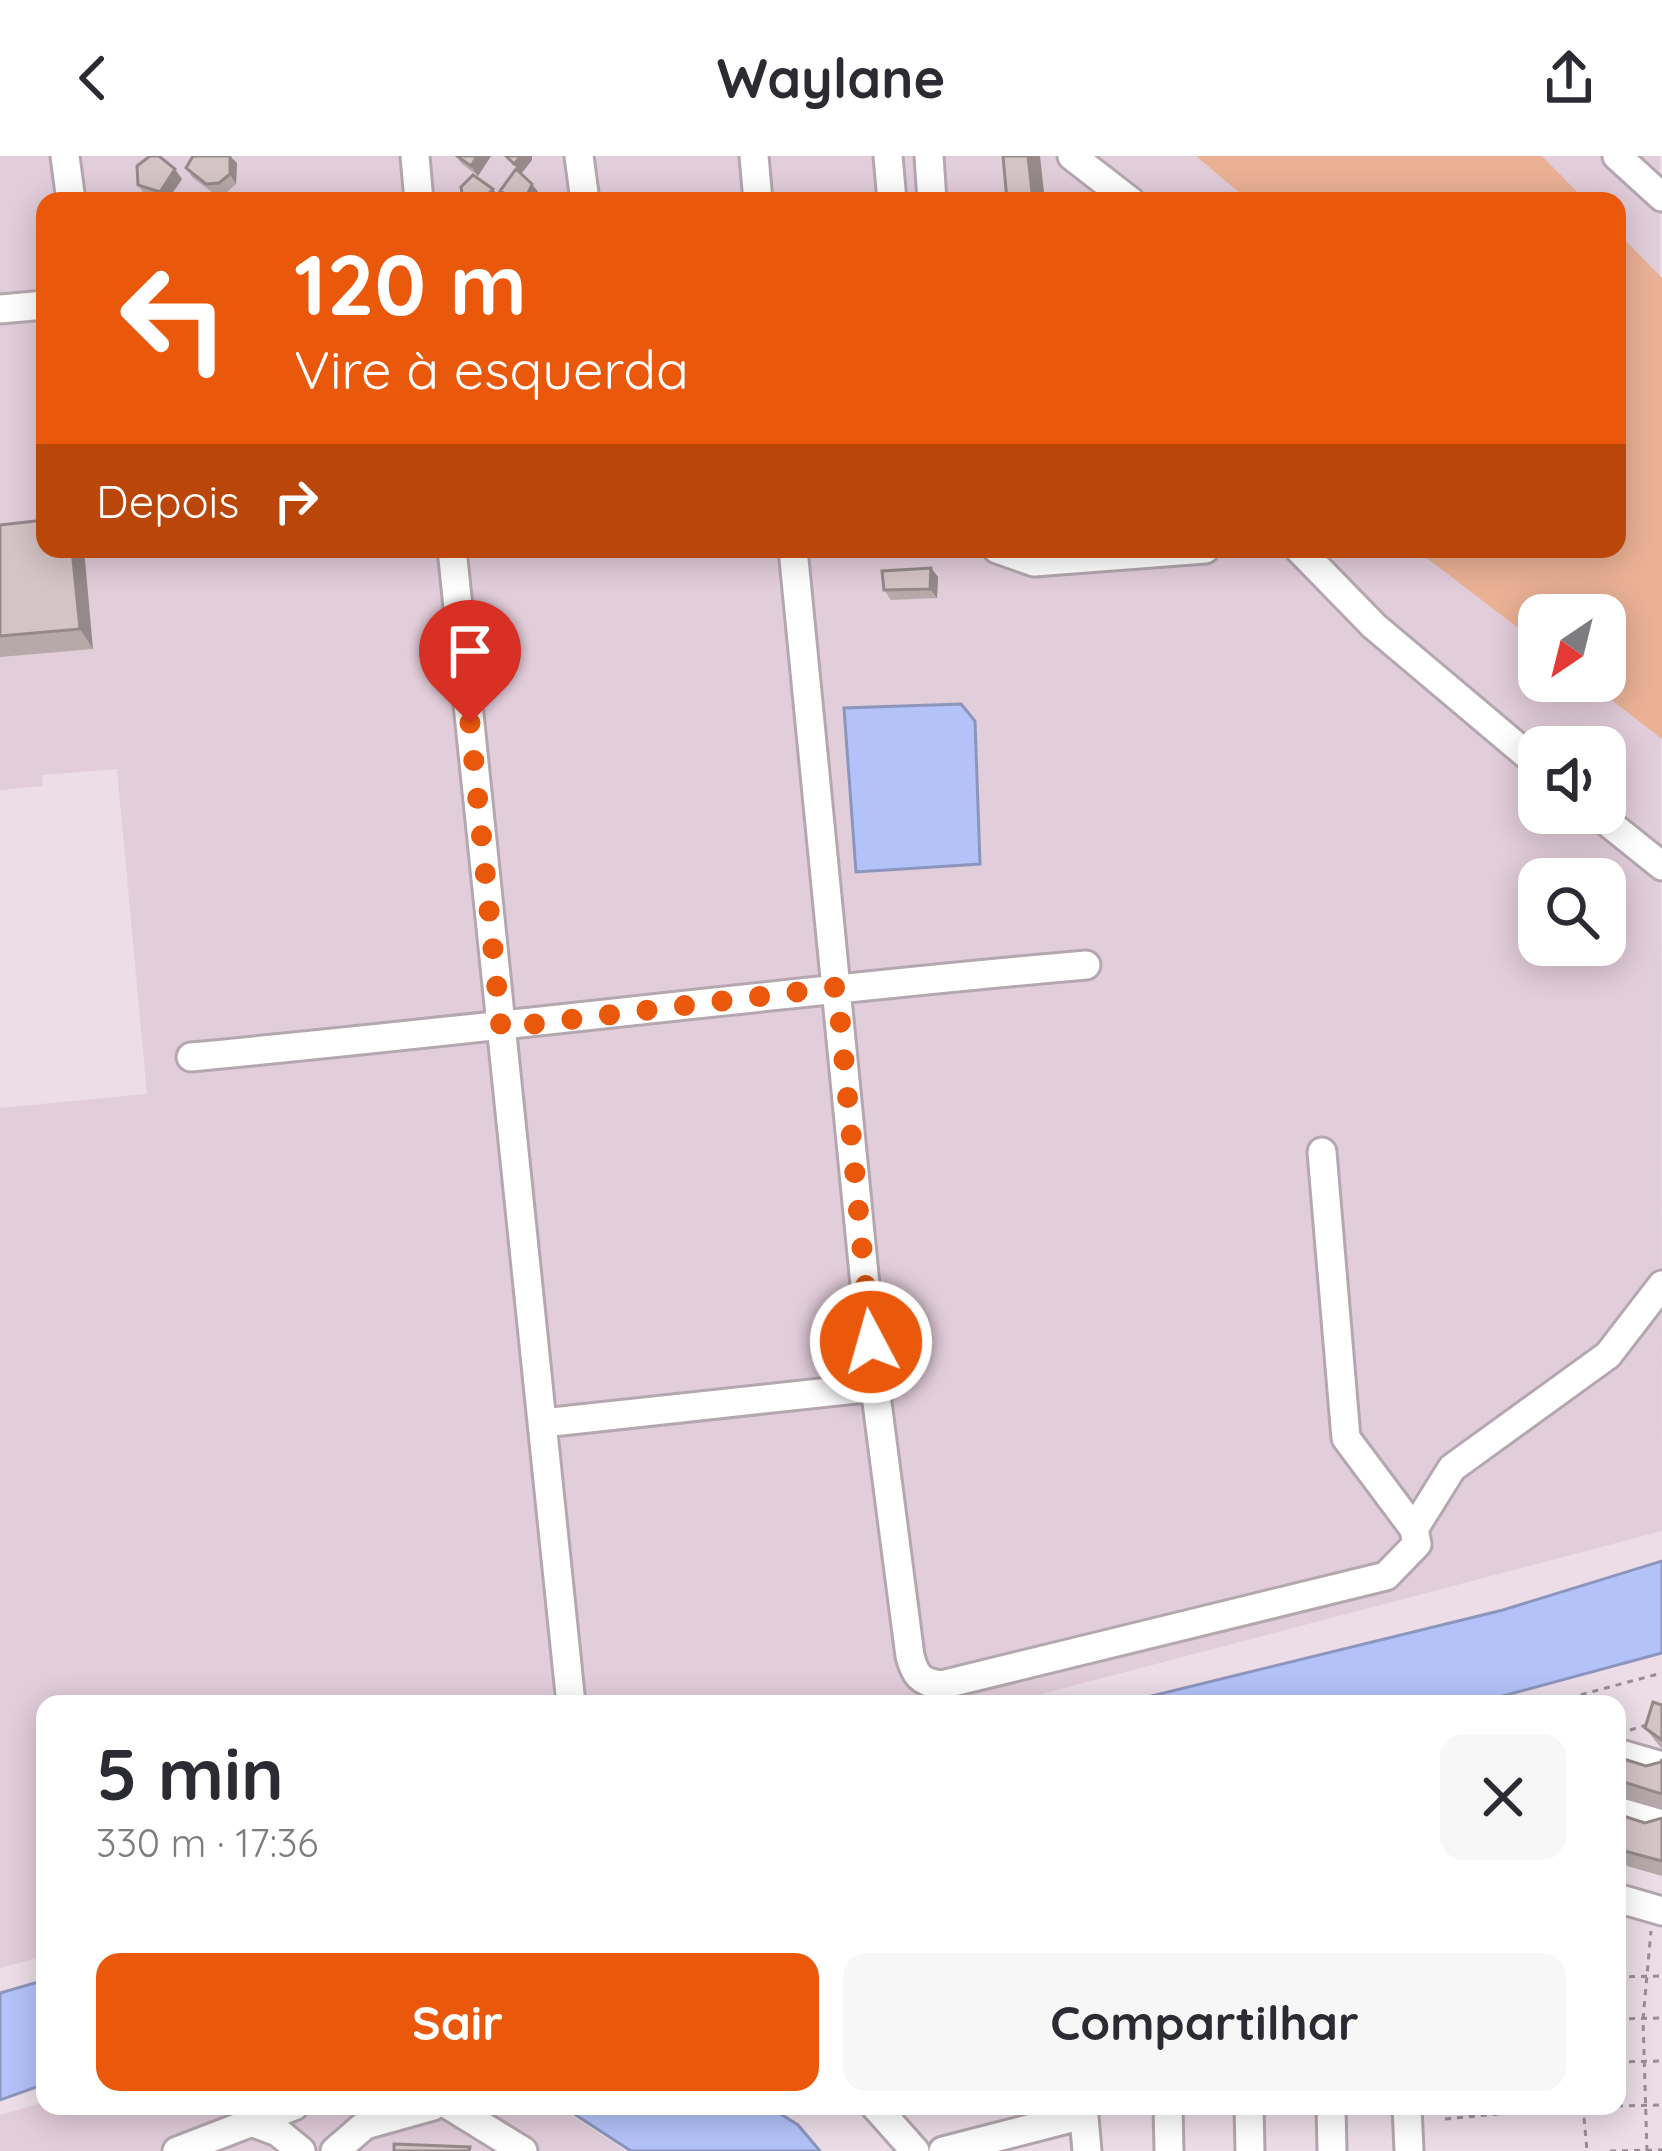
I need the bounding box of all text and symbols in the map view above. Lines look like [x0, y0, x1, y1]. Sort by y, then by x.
text: Waylane [717, 44, 945, 112]
icon: back [60, 45, 126, 111]
icon: share [1536, 45, 1602, 111]
text: 120 m [294, 231, 527, 336]
icon: left [96, 240, 252, 396]
text: Vire à esquerda [294, 335, 689, 403]
icon: right [263, 468, 329, 534]
text: Depois [96, 473, 239, 529]
north arrow [1518, 594, 1626, 702]
map controls [1518, 594, 1626, 966]
pin [419, 600, 521, 723]
icon: arrive [437, 618, 503, 684]
button: sound [1518, 726, 1626, 834]
button: search [1518, 858, 1626, 966]
position arrow [808, 1279, 934, 1405]
text: 5 min [96, 1728, 284, 1818]
button: close [1440, 1734, 1566, 1860]
text: 330 m · 17:36 [96, 1818, 318, 1867]
button: Sair [96, 1953, 819, 2091]
button: Compartilhar [843, 1953, 1566, 2091]

